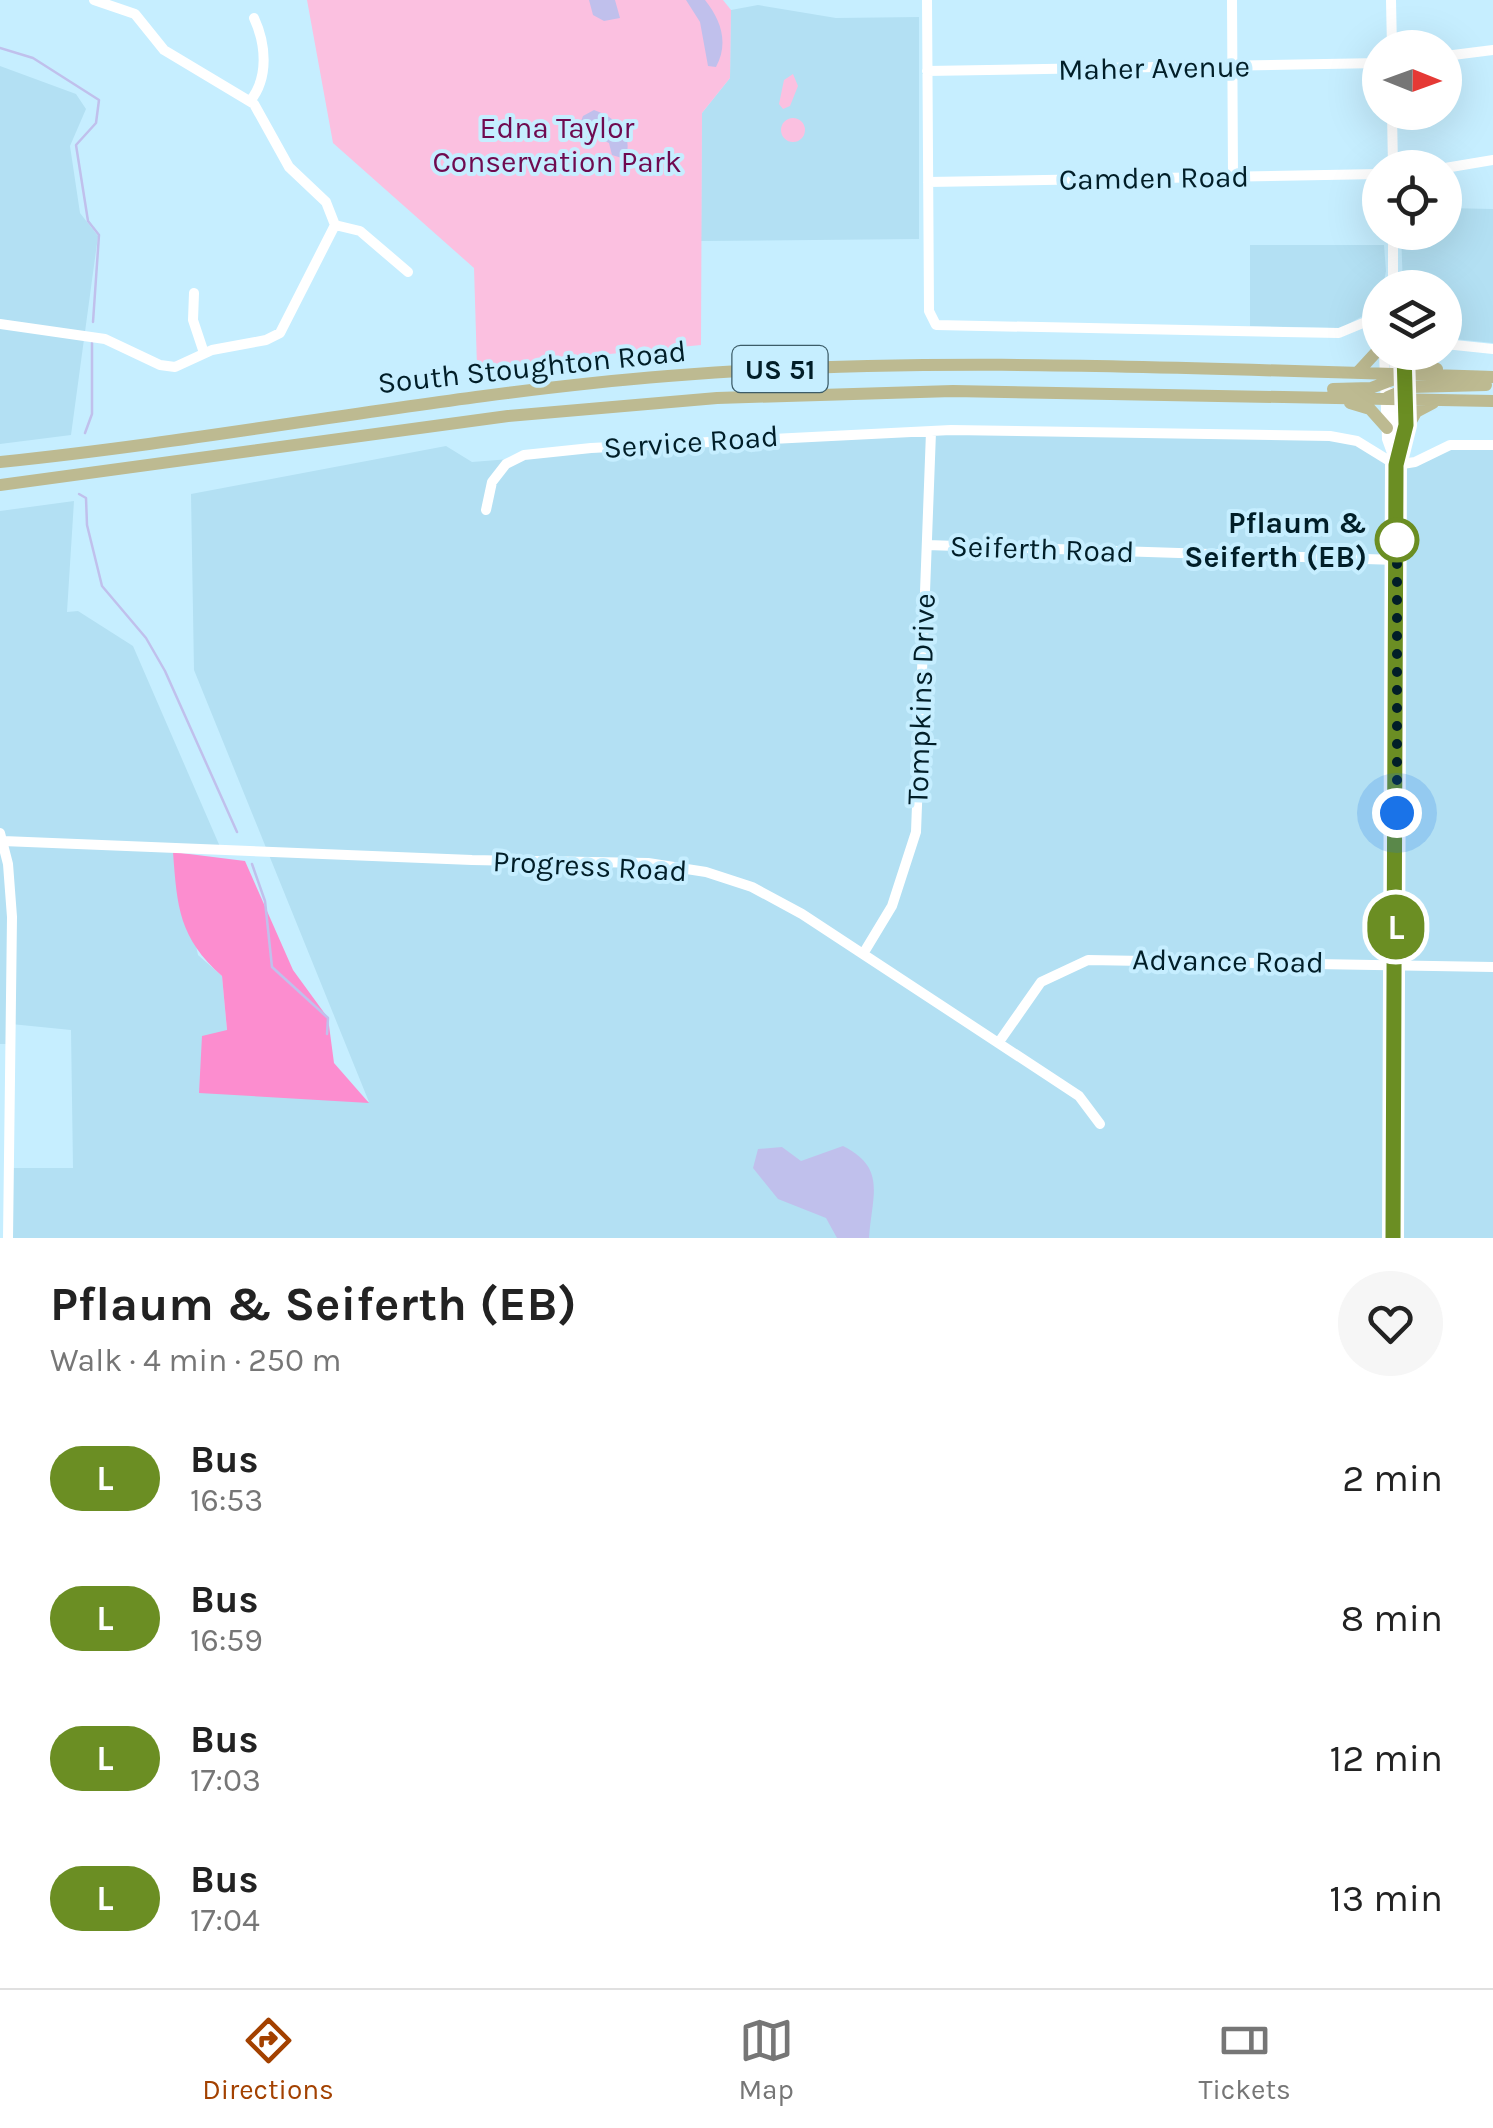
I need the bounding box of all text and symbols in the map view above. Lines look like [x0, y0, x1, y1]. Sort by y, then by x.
north arrow [1362, 30, 1462, 130]
map controls [1362, 30, 1462, 370]
street label: Maher Avenue [1058, 48, 1250, 88]
park label: Edna Taylor Conservation Park [432, 110, 682, 180]
button: locate [1362, 150, 1462, 250]
street label: Camden Road [1058, 158, 1250, 198]
button: layers [1362, 270, 1462, 370]
street label: South Stoughton Road [376, 333, 688, 401]
road number: US 51 [732, 346, 828, 392]
street label: Service Road [602, 418, 780, 466]
place label: Pflaum & Seiferth (EB) [1184, 505, 1367, 575]
marker: Pflaum & Seiferth (EB) [1376, 519, 1418, 561]
street label: Seiferth Road [949, 528, 1135, 570]
street label: Tompkins Drive [899, 593, 943, 805]
your location [1372, 788, 1422, 838]
street label: Progress Road [492, 843, 688, 889]
line badge: L [1364, 894, 1428, 960]
text: L [1387, 907, 1405, 948]
street label: Advance Road [1132, 941, 1324, 981]
button: heart [1338, 1271, 1443, 1376]
text: Pflaum & Seiferth (EB) [50, 1276, 577, 1332]
text: Walk · 4 min · 250 m [50, 1342, 341, 1379]
text: Bus [190, 1437, 259, 1482]
text: 2 min [1342, 1456, 1443, 1501]
text: L [96, 1458, 114, 1499]
text: 16:53 [190, 1482, 263, 1519]
text: Bus [190, 1577, 259, 1622]
text: 8 min [1341, 1596, 1443, 1641]
text: L [96, 1598, 114, 1639]
text: 16:59 [190, 1622, 263, 1659]
text: Bus [190, 1717, 259, 1762]
text: 12 min [1330, 1736, 1443, 1781]
text: L [96, 1738, 114, 1779]
text: 17:03 [190, 1762, 261, 1799]
text: Bus [190, 1857, 259, 1902]
text: 13 min [1329, 1876, 1443, 1921]
text: L [96, 1878, 114, 1919]
text: 17:04 [190, 1902, 260, 1939]
tab: Directions [202, 2013, 334, 2106]
tab: Map [738, 2013, 794, 2106]
tab: Tickets [1198, 2013, 1291, 2106]

